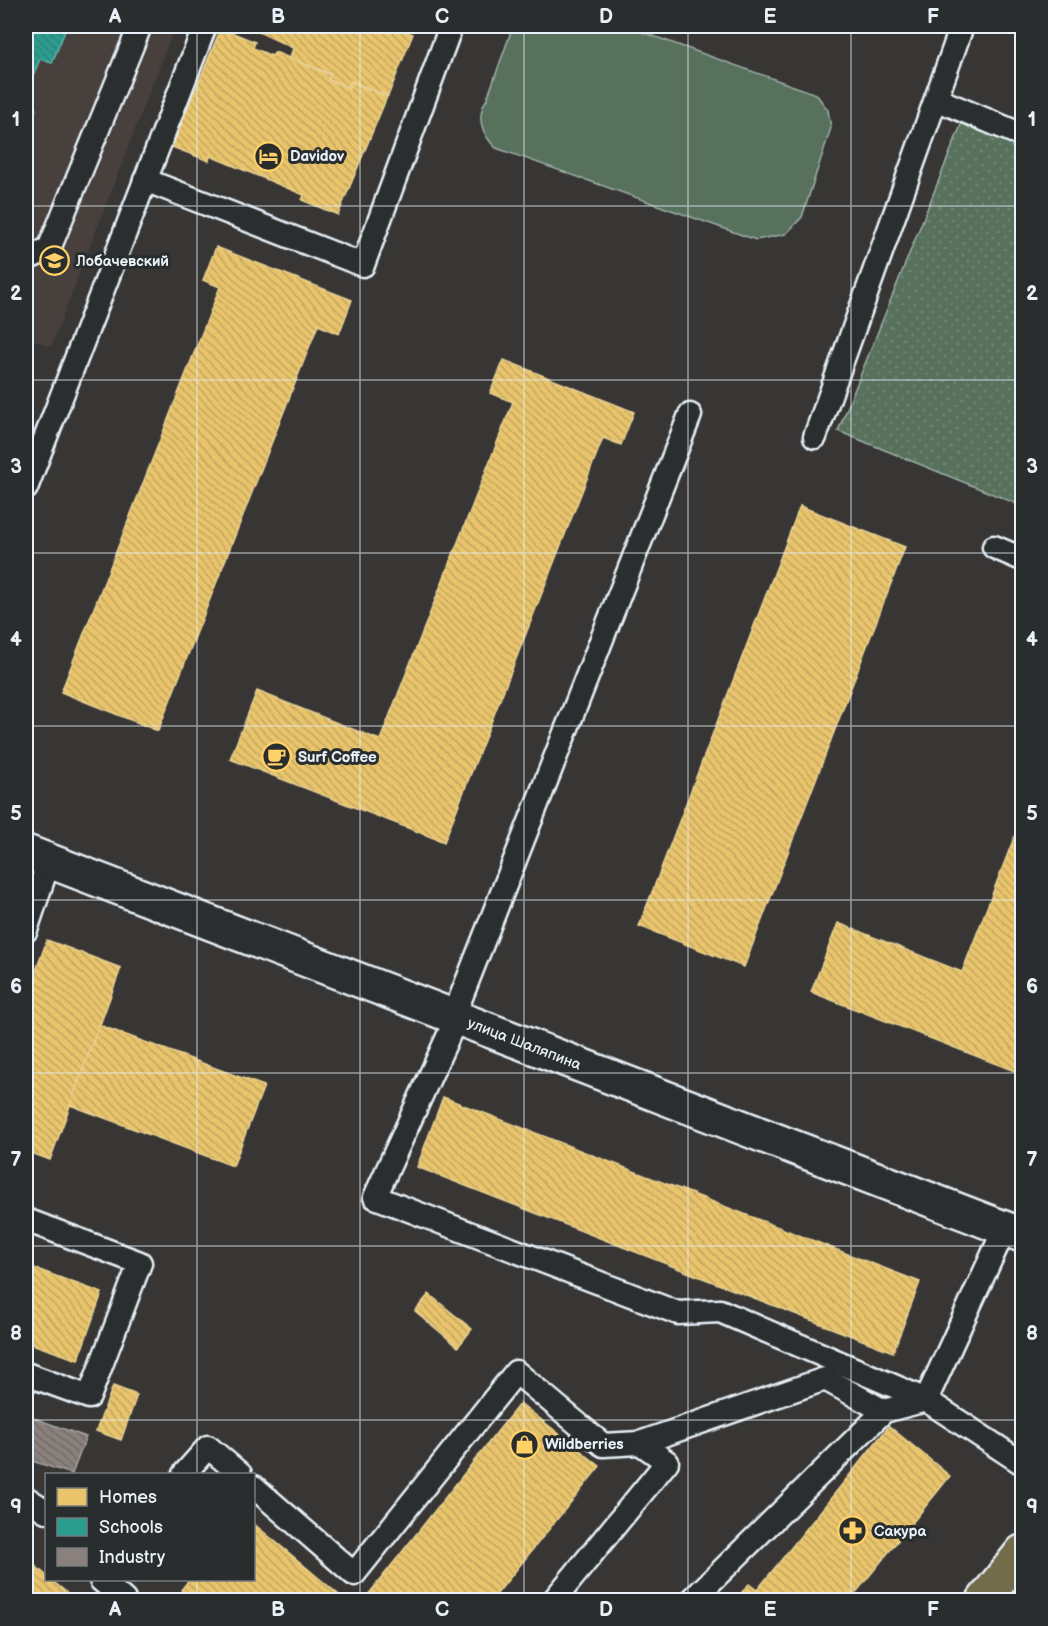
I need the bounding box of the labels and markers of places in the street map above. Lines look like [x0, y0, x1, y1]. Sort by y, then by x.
hotel icon: Davidov [253, 140, 285, 172]
place label: Davidov [290, 147, 345, 166]
school or university icon: Лобачевский [39, 245, 71, 277]
place label: Лобачевский [75, 252, 169, 271]
cafe icon: Surf Coffee [261, 741, 293, 773]
place label: Surf Coffee [298, 748, 377, 767]
shop icon: Wildberries [508, 1428, 540, 1460]
place label: Wildberries [545, 1435, 624, 1454]
pharmacy icon: Сакура [837, 1515, 869, 1547]
place label: Сакура [874, 1522, 926, 1541]

